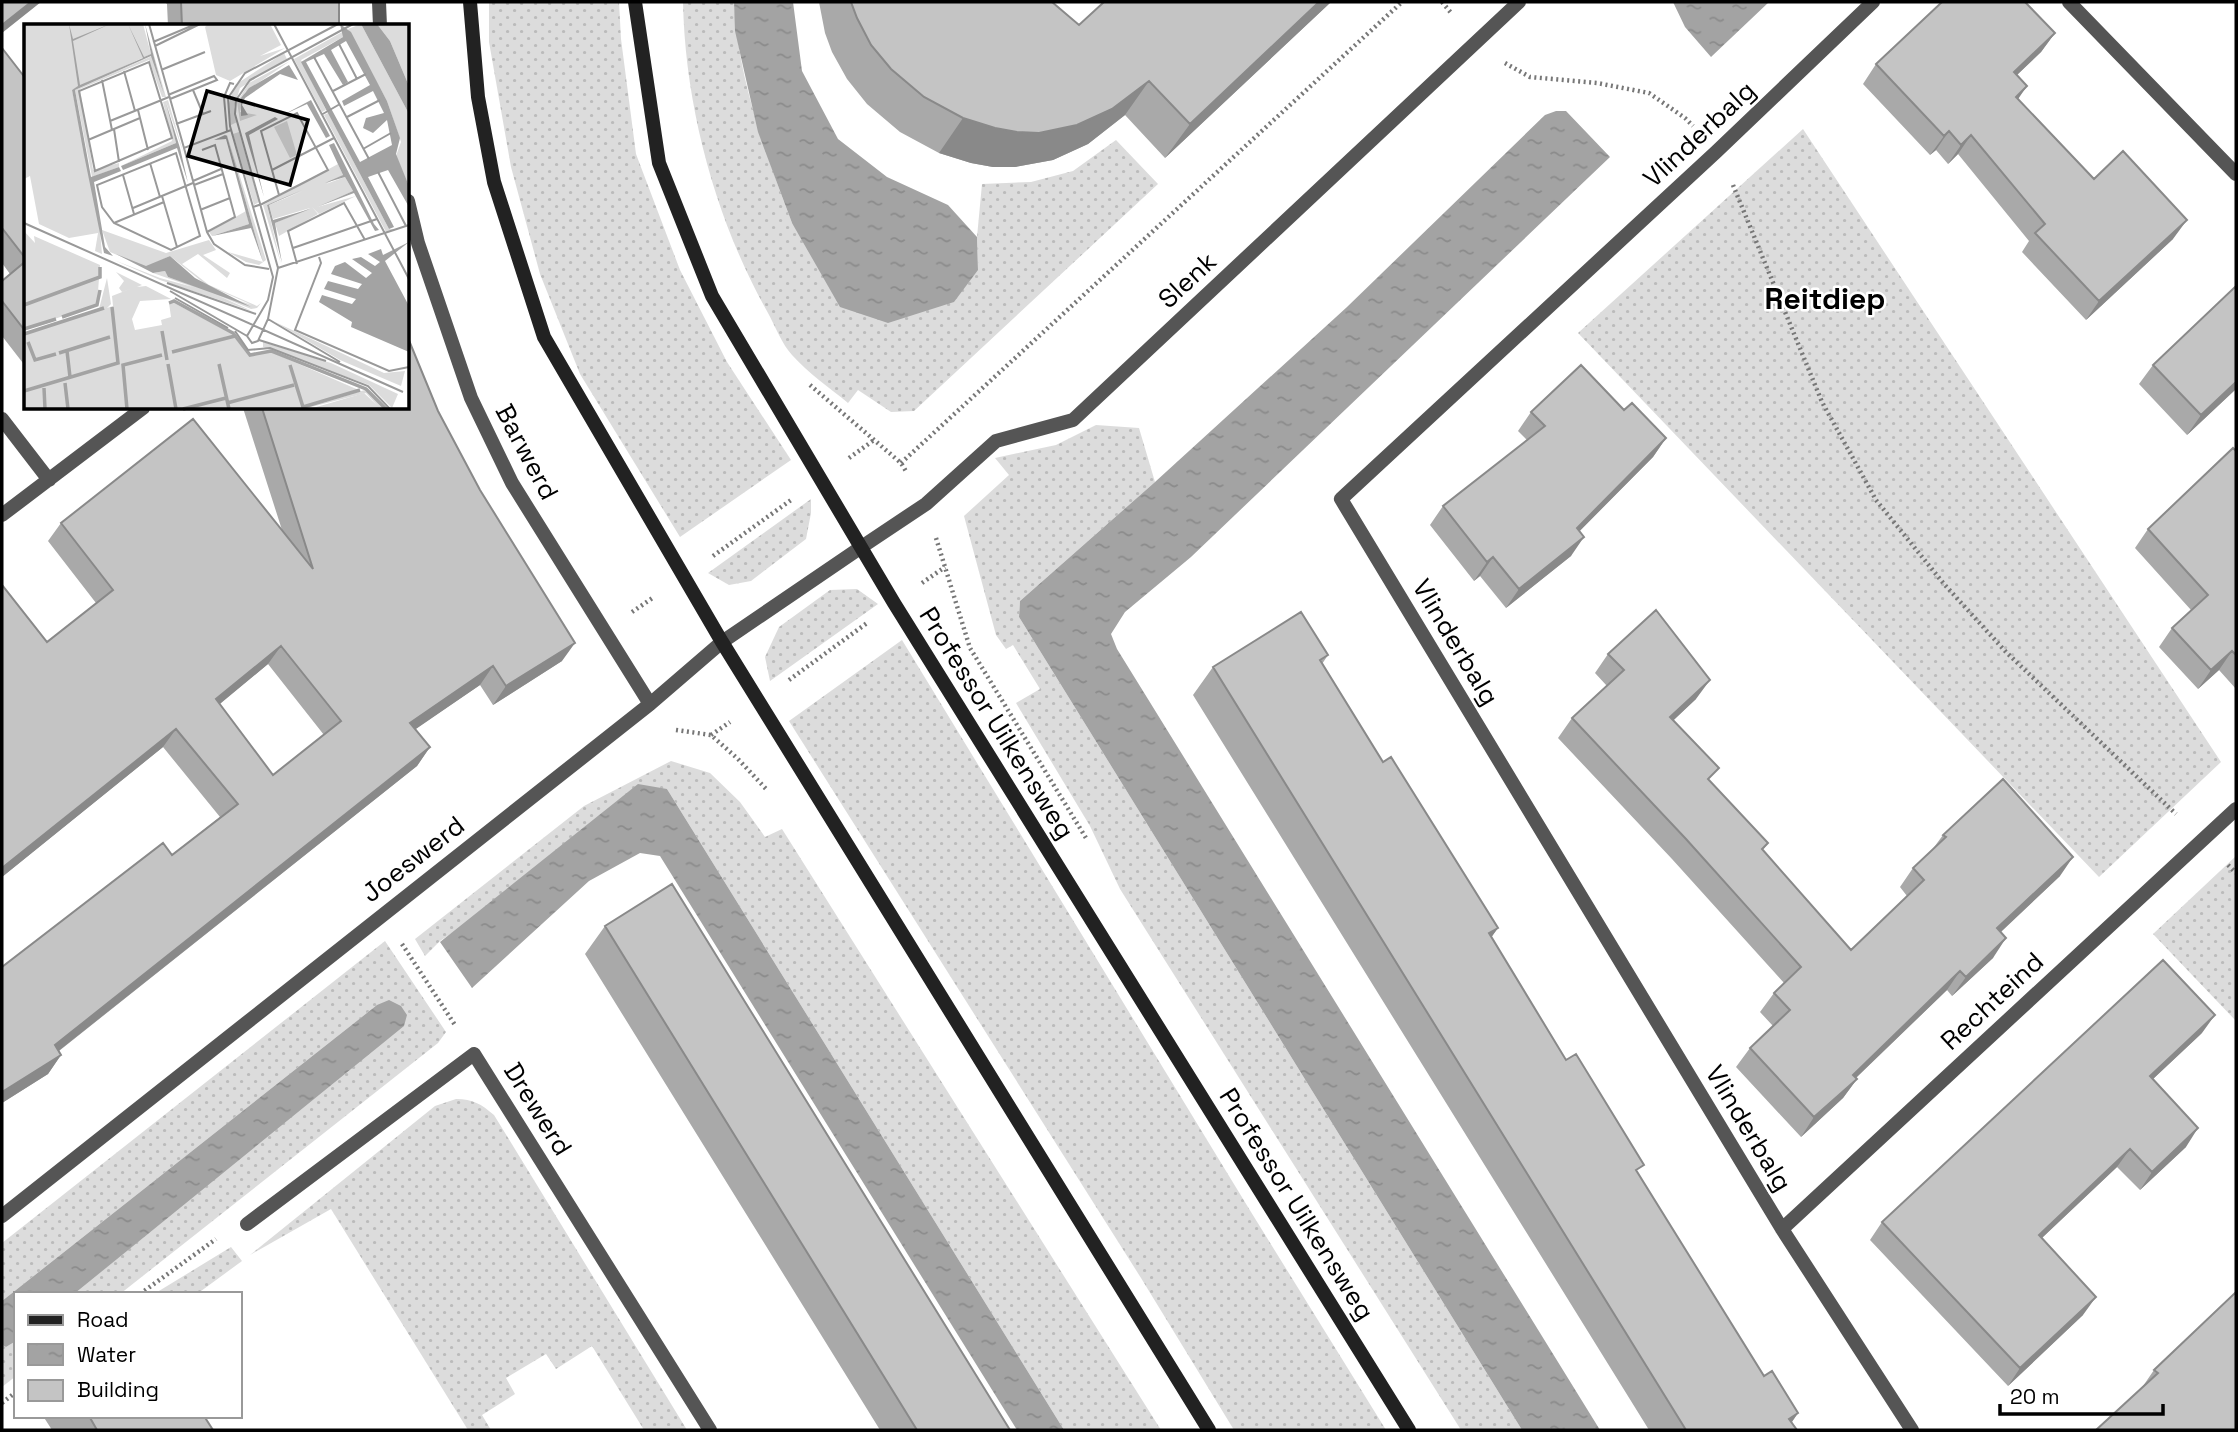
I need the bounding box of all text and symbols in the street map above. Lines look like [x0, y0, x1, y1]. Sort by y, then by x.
inset map [24, 24, 410, 410]
street label: Vlinderbalg [1636, 73, 1762, 195]
street label: Slenk [1151, 245, 1223, 315]
district label: Reitdiep [1765, 279, 1885, 318]
street label: Barwerd [488, 398, 566, 506]
street label: Vlinderbalg [1405, 573, 1507, 711]
street label: Professor Uilkensweg [912, 601, 1082, 845]
street label: Joeswerd [355, 808, 471, 910]
street label: Rechteind [1933, 945, 2051, 1057]
street label: Drewerd [496, 1056, 580, 1162]
street label: Vlinderbalg [1698, 1059, 1800, 1197]
street label: Professor Uilkensweg [1212, 1082, 1382, 1326]
legend [14, 1292, 242, 1418]
text: Road [77, 1306, 129, 1333]
text: Water [77, 1341, 136, 1368]
scale bar [2000, 1372, 2163, 1416]
text: Building [77, 1376, 159, 1403]
text: 20 m [2010, 1383, 2060, 1410]

